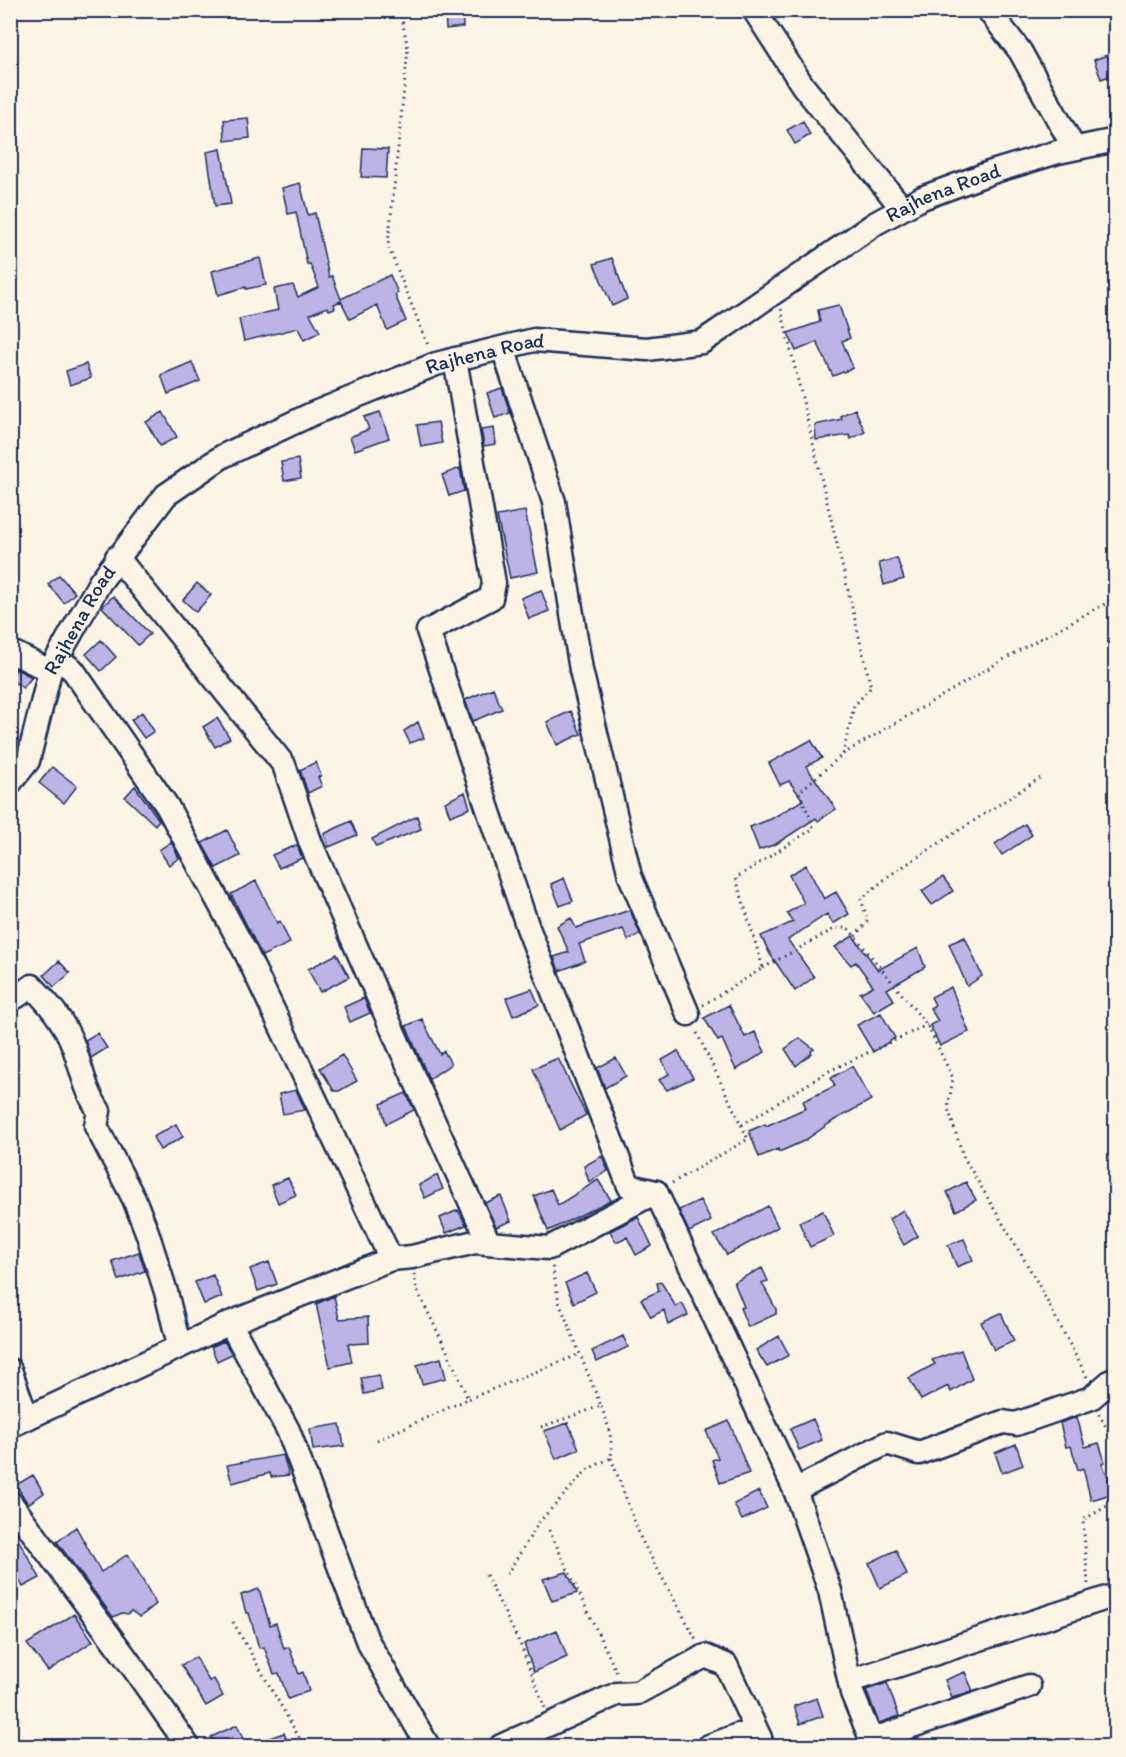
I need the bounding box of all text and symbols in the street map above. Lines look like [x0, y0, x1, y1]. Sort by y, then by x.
street label: Rajhena Road [881, 157, 1004, 227]
street label: Rajhena Road [421, 327, 546, 379]
street label: Rajhena Road [38, 559, 121, 679]

